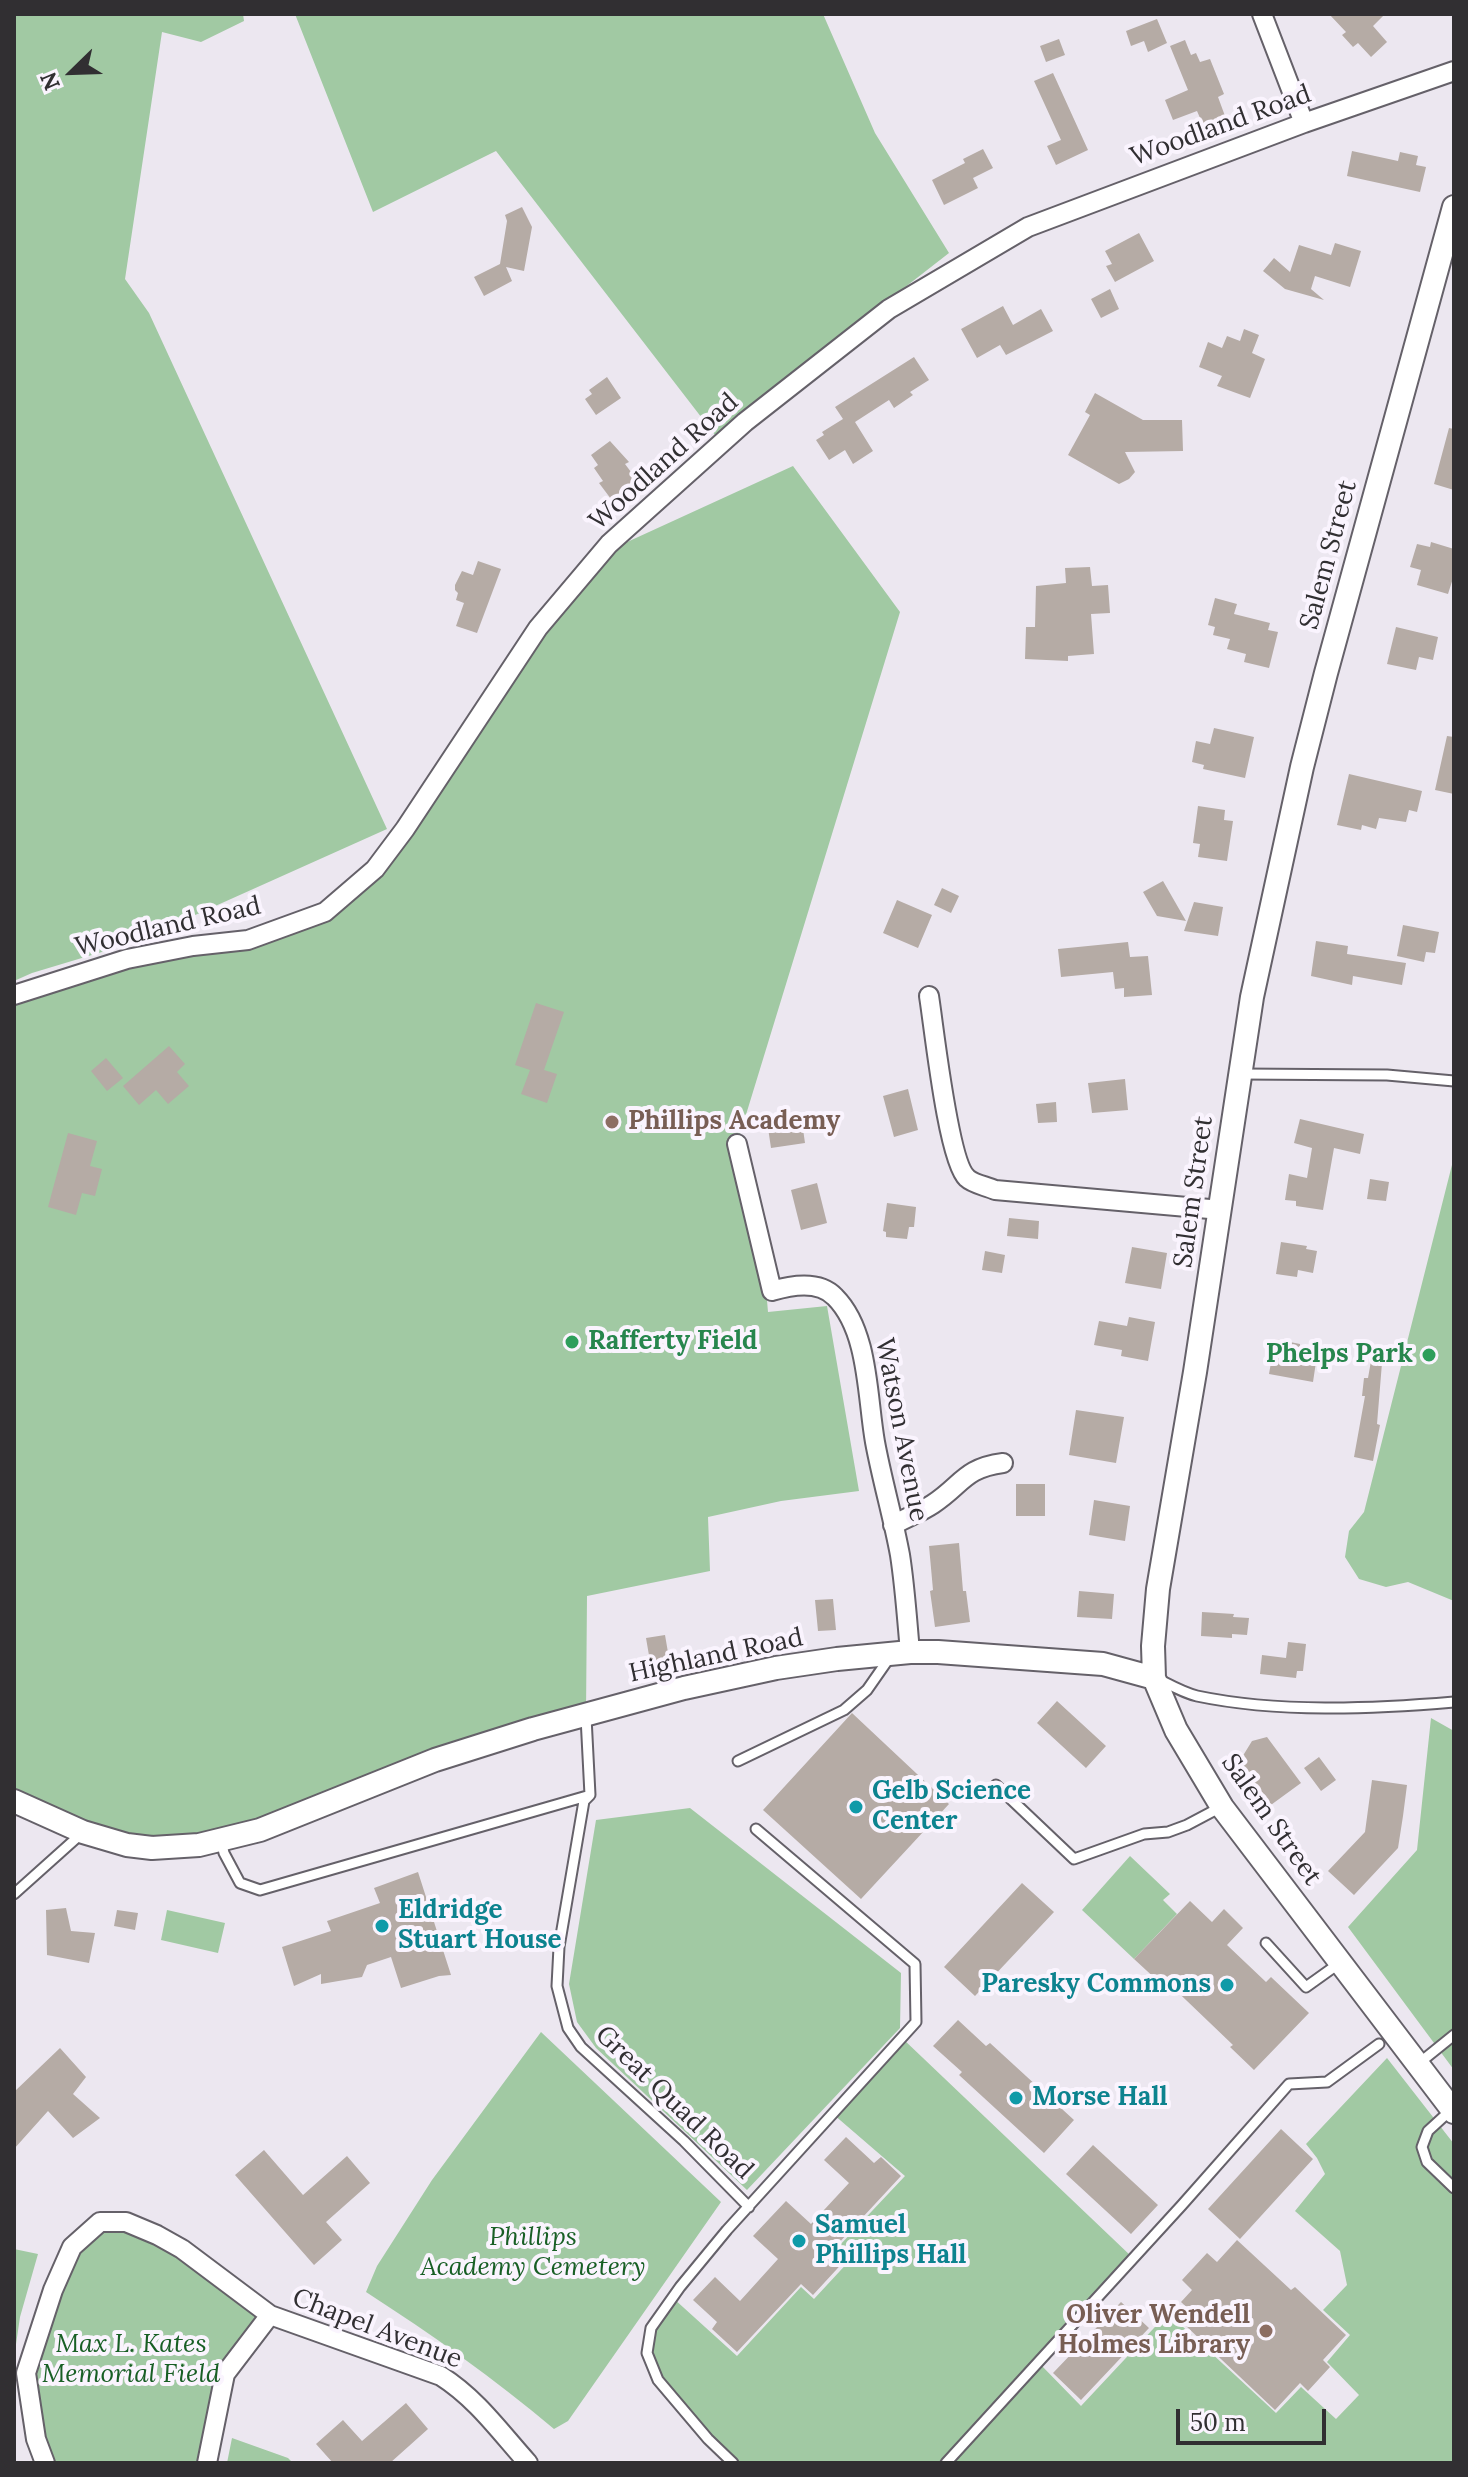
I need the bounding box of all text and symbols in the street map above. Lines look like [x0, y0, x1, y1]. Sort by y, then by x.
north arrow [32, 32, 112, 112]
text: N [34, 68, 66, 95]
street label: Woodland Road [1126, 79, 1316, 173]
street label: Woodland Road [583, 387, 745, 537]
street label: Salem Street [1294, 477, 1364, 633]
street label: Woodland Road [72, 890, 264, 964]
place label: Phillips Academy [628, 1106, 840, 1138]
marker: Phillips Academy [603, 1113, 621, 1131]
street label: Salem Street [1168, 1114, 1220, 1270]
place label: Rafferty Field [588, 1326, 758, 1358]
marker: Rafferty Field [563, 1333, 581, 1351]
street label: Watson Avenue [868, 1336, 934, 1524]
place label: Phelps Park [1266, 1339, 1413, 1371]
marker: Phelps Park [1420, 1346, 1438, 1364]
street label: Highland Road [626, 1622, 806, 1690]
street label: Salem Street [1214, 1748, 1328, 1892]
place label: Gelb Science Center [872, 1776, 1031, 1838]
marker: Gelb Science Center [847, 1798, 865, 1816]
place label: Eldridge Stuart House [398, 1895, 562, 1956]
marker: Eldridge Stuart House [373, 1917, 391, 1935]
place label: Paresky Commons [981, 1969, 1211, 2001]
marker: Paresky Commons [1218, 1976, 1236, 1994]
street label: Great Quad Road [589, 2020, 759, 2186]
place label: Morse Hall [1032, 2082, 1168, 2114]
marker: Morse Hall [1007, 2089, 1025, 2107]
place label: Samuel Phillips Hall [815, 2210, 966, 2272]
park label: Phillips Academy Cemetery [420, 2222, 646, 2284]
marker: Samuel Phillips Hall [790, 2232, 808, 2250]
street label: Chapel Avenue [288, 2282, 466, 2376]
place label: Oliver Wendell Holmes Library [1057, 2300, 1250, 2362]
marker: Oliver Wendell Holmes Library [1257, 2322, 1275, 2340]
park label: Max L. Kates Memorial Field [42, 2329, 220, 2390]
scale bar [1180, 2393, 1330, 2443]
text: 50 m [1190, 2407, 1246, 2438]

